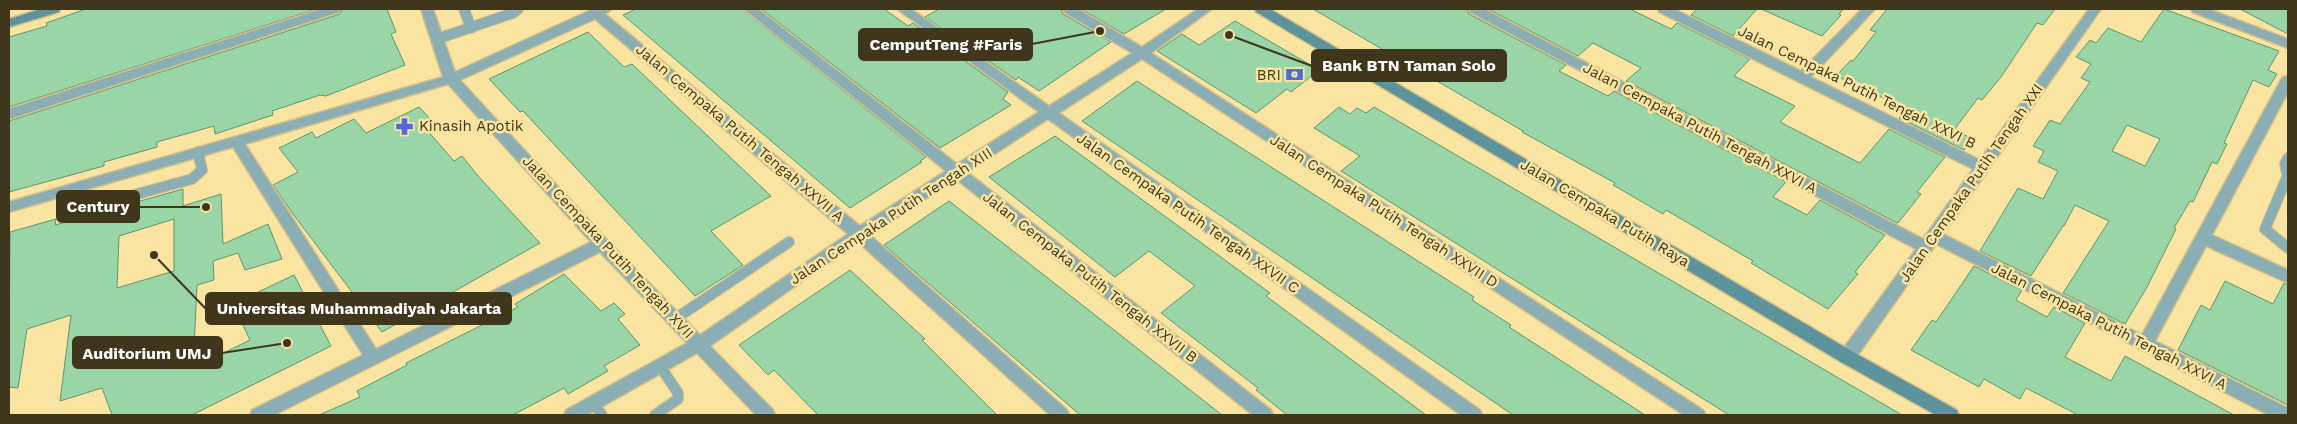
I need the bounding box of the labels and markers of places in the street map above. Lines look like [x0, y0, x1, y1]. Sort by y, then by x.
callout: CemputTeng #Faris [859, 29, 1032, 60]
callout: Bank BTN Taman Solo [1312, 50, 1506, 81]
bank icon: BRI [1285, 65, 1305, 85]
place label: BRI [1257, 66, 1281, 84]
pharmacy icon: Kinasih Apotik [395, 116, 415, 136]
place label: Kinasih Apotik [419, 117, 524, 135]
callout: Century [57, 191, 139, 222]
callout: Universitas Muhammadiyah Jakarta [206, 293, 511, 324]
callout: Auditorium UMJ [73, 337, 222, 368]

